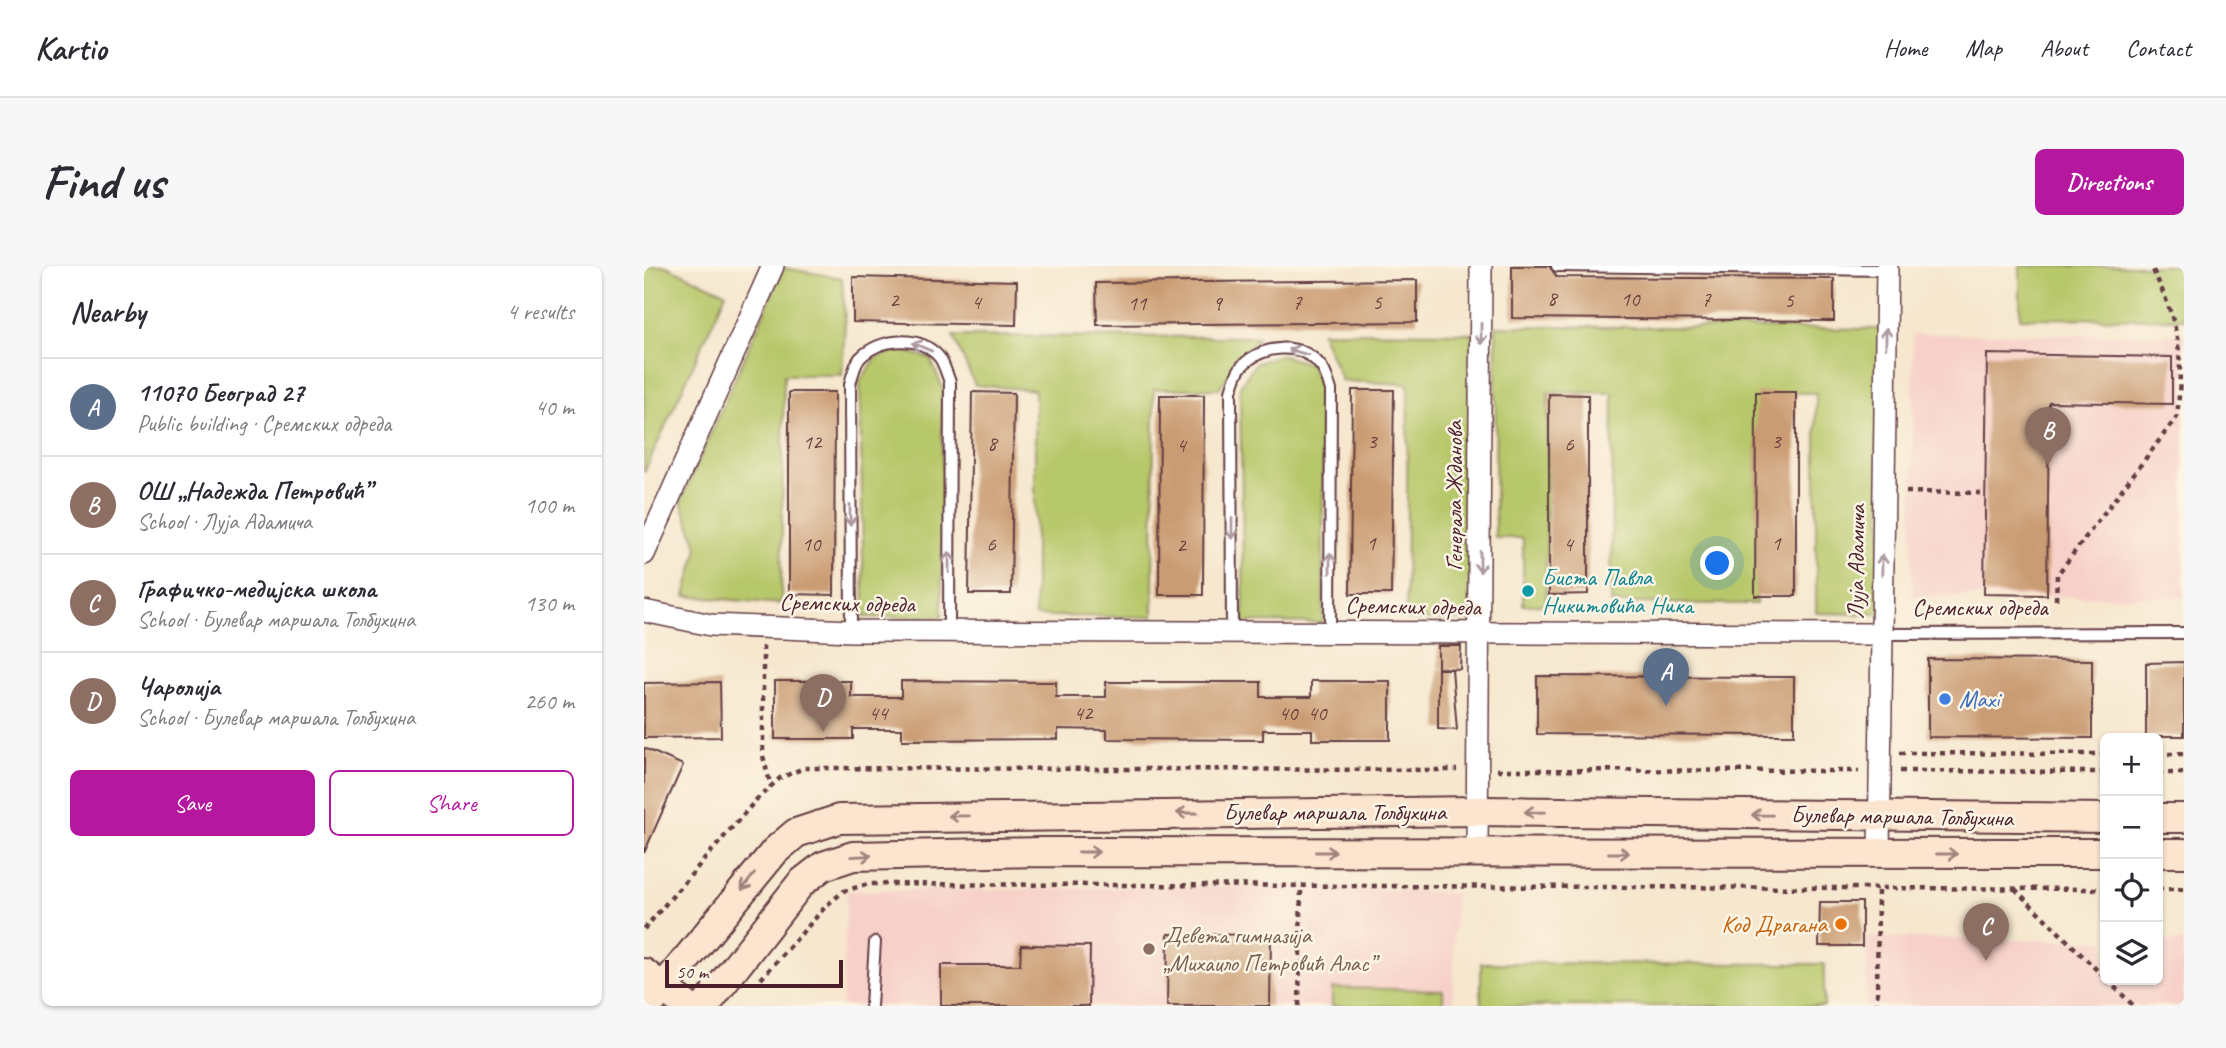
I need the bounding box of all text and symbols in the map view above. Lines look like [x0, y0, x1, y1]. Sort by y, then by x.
text: Kartio [35, 27, 106, 69]
text: Home [1884, 33, 1927, 63]
text: Map [1965, 33, 2002, 63]
text: About [2040, 33, 2088, 63]
text: Contact [2126, 33, 2191, 63]
button: Directions [2035, 149, 2184, 215]
text: Find us [42, 151, 164, 213]
house number: 8 [1547, 285, 1559, 311]
house number: 10 [1621, 286, 1641, 312]
house number: 7 [1701, 286, 1712, 312]
house number: 2 [889, 287, 900, 313]
house number: 5 [1784, 287, 1795, 313]
house number: 4 [971, 289, 983, 315]
house number: 7 [1292, 289, 1303, 315]
house number: 5 [1372, 289, 1383, 315]
house number: 11 [1128, 290, 1148, 316]
house number: 9 [1212, 290, 1223, 316]
text: Nearby [70, 293, 146, 331]
text: 4 results [507, 297, 574, 326]
one-way arrow [1474, 322, 1488, 345]
one-way arrow [1879, 327, 1892, 350]
one-way arrow [912, 340, 933, 353]
one-way arrow [1287, 344, 1309, 357]
text: 11070 Београд 27 [137, 376, 304, 409]
text: A [87, 393, 99, 422]
text: 40 m [535, 393, 574, 422]
pin: B [2025, 407, 2071, 465]
text: Public building · Сремских одреда [137, 409, 391, 438]
street label: Генерала Жданова [1439, 420, 1469, 571]
house number: 3 [1367, 428, 1378, 454]
house number: 3 [1771, 428, 1782, 454]
house number: 12 [803, 429, 823, 455]
house number: 8 [987, 430, 999, 456]
house number: 6 [1564, 431, 1574, 457]
house number: 4 [1176, 432, 1188, 458]
text: ОШ „Надежда Петровић” [137, 474, 370, 507]
text: B [87, 491, 99, 520]
text: 100 m [525, 491, 574, 520]
one-way arrow [843, 503, 857, 526]
street label: Луја Адамича [1840, 503, 1872, 620]
text: School · Луја Адамича [137, 507, 312, 536]
one-way arrow [1225, 517, 1239, 540]
house number: 1 [1366, 530, 1377, 556]
house number: 1 [1771, 530, 1782, 556]
house number: 10 [802, 531, 822, 557]
house number: 6 [986, 531, 996, 557]
house number: 4 [1563, 531, 1575, 557]
house number: 2 [1176, 532, 1187, 558]
your location [1700, 546, 1734, 580]
one-way arrow [1473, 550, 1487, 573]
one-way arrow [942, 551, 956, 574]
one-way arrow [1324, 552, 1337, 575]
one-way arrow [1875, 554, 1889, 577]
place label: Биста Павла Никитовића Ника [1542, 562, 1695, 620]
text: Графичко-медијска школа [137, 572, 376, 605]
marker: Биста Павла Никитовића Ника [1520, 583, 1536, 599]
street label: Сремских одреда [779, 587, 916, 619]
text: C [88, 589, 98, 618]
text: 130 m [525, 589, 574, 618]
street label: Сремских одреда [1345, 590, 1482, 622]
street label: Сремских одреда [1912, 592, 2049, 622]
text: School · Булевар маршала Толбухина [137, 605, 415, 634]
pin: A [1643, 648, 1689, 706]
text: Чаролија [137, 670, 220, 703]
pin: D [800, 674, 846, 732]
place label: Maxi [1959, 684, 2002, 714]
text: D [86, 687, 100, 716]
text: 260 m [525, 687, 574, 716]
marker: Maxi [1937, 691, 1953, 707]
house number: 44 [869, 700, 890, 726]
house number: 42 [1074, 700, 1094, 726]
house number: 40 [1279, 700, 1299, 726]
house number: 40 [1308, 700, 1328, 726]
text: School · Булевар маршала Толбухина [137, 703, 415, 732]
map controls [2100, 733, 2163, 985]
button: + [2100, 733, 2163, 796]
button: Save [70, 770, 315, 836]
button: Share [329, 770, 574, 836]
button: − [2100, 796, 2163, 859]
street label: Булевар маршала Толбухина [1224, 797, 1448, 827]
street label: Булевар маршала Толбухина [1791, 799, 2015, 833]
one-way arrow [1524, 805, 1547, 819]
one-way arrow [1176, 806, 1199, 820]
one-way arrow [1751, 808, 1774, 821]
one-way arrow [948, 809, 971, 823]
one-way arrow [1077, 845, 1100, 859]
one-way arrow [1314, 845, 1337, 859]
one-way arrow [1607, 846, 1630, 860]
one-way arrow [1936, 847, 1959, 861]
one-way arrow [849, 849, 872, 862]
button: locate [2100, 859, 2163, 922]
one-way arrow [740, 872, 756, 890]
pin: C [1963, 903, 2009, 961]
place label: Код Драгана [1721, 909, 1829, 939]
marker: Код Драгана [1833, 916, 1849, 932]
place label: Девета гимназија „Михаило Петровић Алас” [1163, 920, 1380, 978]
button: layers [2100, 922, 2163, 985]
marker: Девета гимназија „Михаило Петровић Алас” [1141, 941, 1157, 957]
scale bar [665, 957, 844, 989]
text: 50 m [676, 960, 708, 984]

